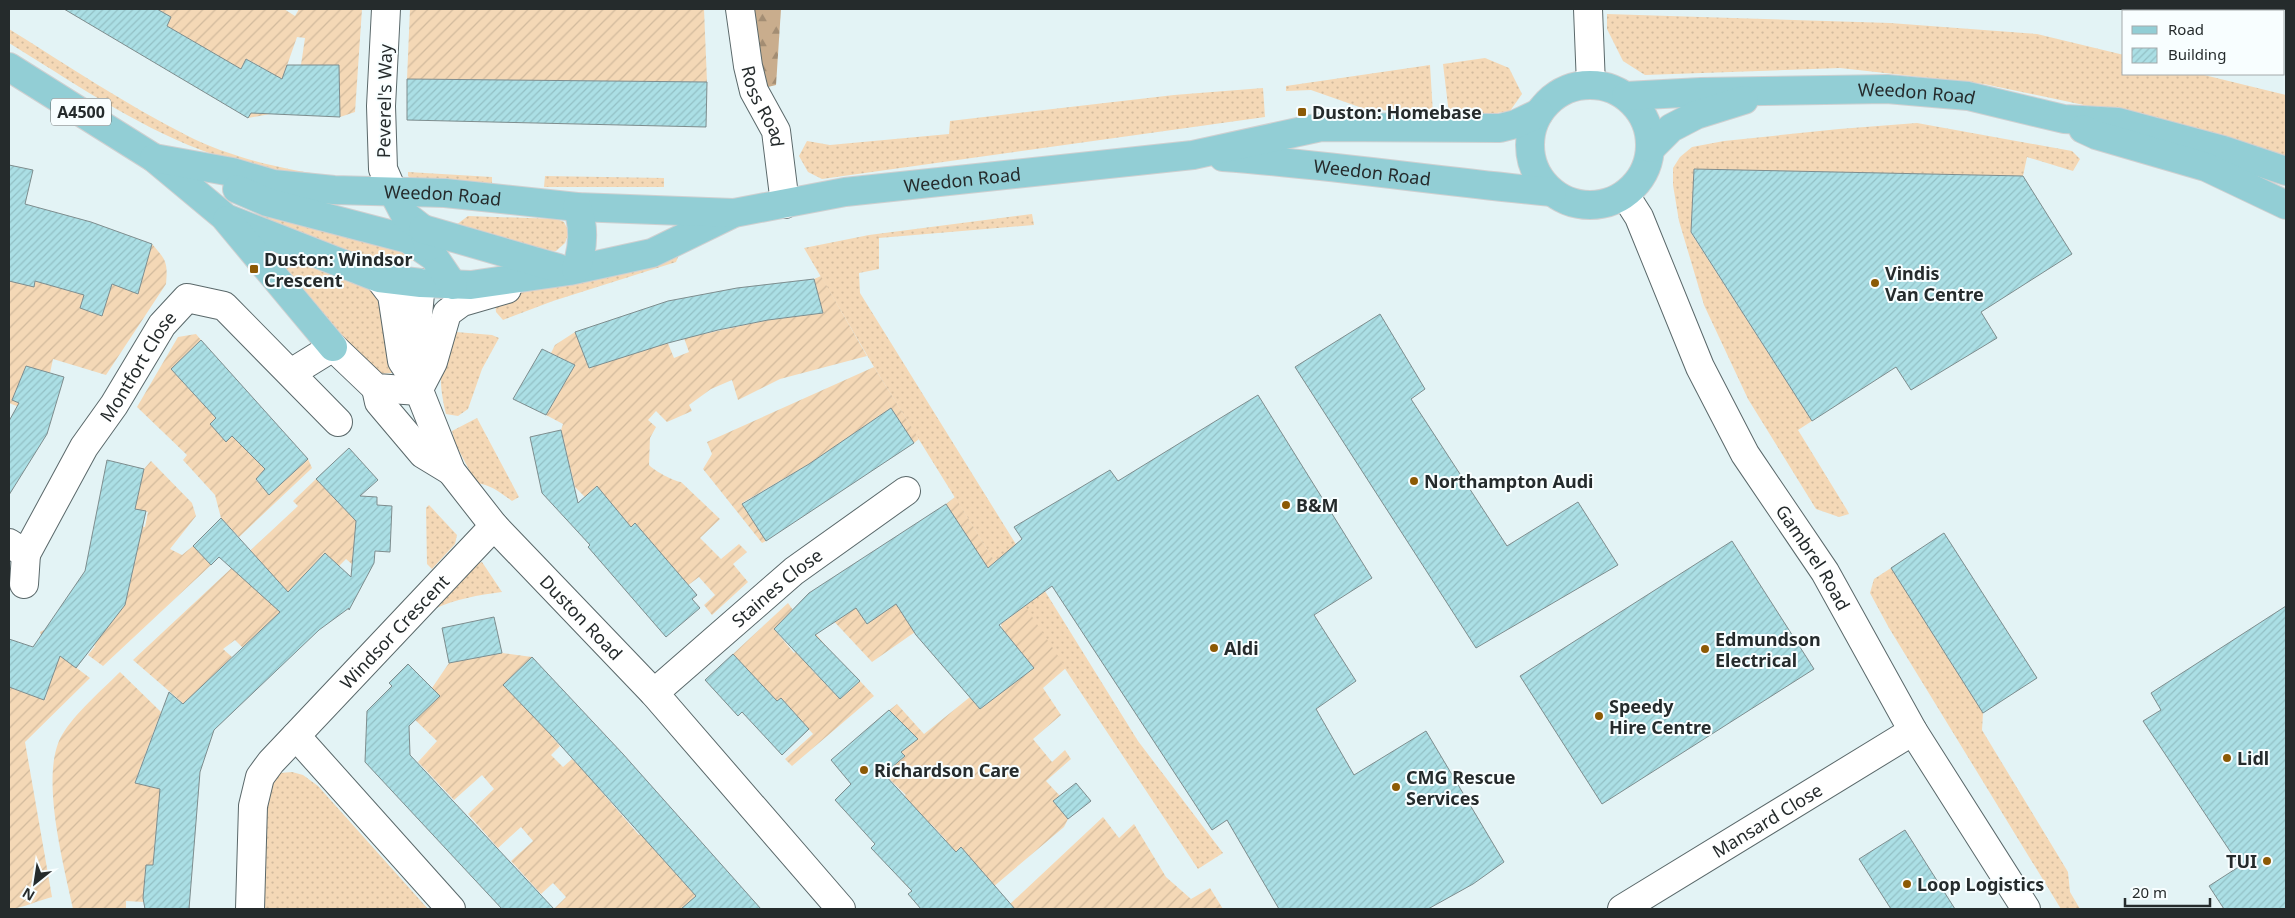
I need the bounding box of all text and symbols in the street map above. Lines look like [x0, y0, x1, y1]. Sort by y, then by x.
legend [2122, 10, 2285, 75]
text: Road [2168, 19, 2204, 39]
street label: Peverel's Way [371, 43, 397, 158]
text: Building [2168, 44, 2226, 64]
street label: Ross Road [736, 63, 790, 148]
street label: Weedon Road [1858, 77, 1978, 109]
road number: A4500 [51, 98, 111, 125]
place label: Duston: Homebase [1312, 100, 1482, 124]
marker: Duston: Homebase [1296, 106, 1308, 118]
street label: Weedon Road [1312, 153, 1432, 191]
street label: Weedon Road [902, 161, 1022, 198]
street label: Weedon Road [384, 179, 503, 211]
place label: Duston: Windsor Crescent [264, 247, 413, 292]
place label: Vindis Van Centre [1885, 261, 1984, 306]
marker: Duston: Windsor Crescent [248, 263, 260, 275]
marker: Vindis Van Centre [1869, 277, 1881, 289]
street label: Montfort Close [94, 306, 181, 426]
place label: Northampton Audi [1424, 469, 1594, 493]
marker: Northampton Audi [1408, 475, 1420, 487]
place label: B&M [1296, 493, 1338, 517]
marker: B&M [1280, 499, 1292, 511]
street label: Gambrel Road [1771, 500, 1856, 615]
street label: Staines Close [726, 543, 827, 632]
street label: Windsor Crescent [334, 569, 455, 694]
street label: Duston Road [535, 569, 628, 665]
place label: Edmundson Electrical [1715, 627, 1821, 672]
place label: Aldi [1224, 636, 1259, 660]
marker: Aldi [1208, 642, 1220, 654]
marker: Edmundson Electrical [1699, 643, 1711, 655]
place label: Speedy Hire Centre [1609, 694, 1712, 739]
marker: Speedy Hire Centre [1593, 710, 1605, 722]
place label: Lidl [2237, 746, 2269, 770]
marker: Lidl [2221, 752, 2233, 764]
place label: Richardson Care [874, 758, 1019, 782]
marker: Richardson Care [858, 764, 870, 776]
place label: CMG Rescue Services [1406, 765, 1516, 810]
street label: Mansard Close [1708, 777, 1827, 863]
marker: CMG Rescue Services [1390, 781, 1402, 793]
place label: TUI [2226, 849, 2257, 873]
marker: TUI [2261, 855, 2273, 867]
north arrow [10, 858, 60, 908]
place label: Loop Logistics [1917, 872, 2044, 896]
scale bar [2125, 876, 2210, 908]
marker: Loop Logistics [1901, 878, 1913, 890]
text: 20 m [2132, 882, 2167, 902]
text: N [19, 884, 38, 906]

